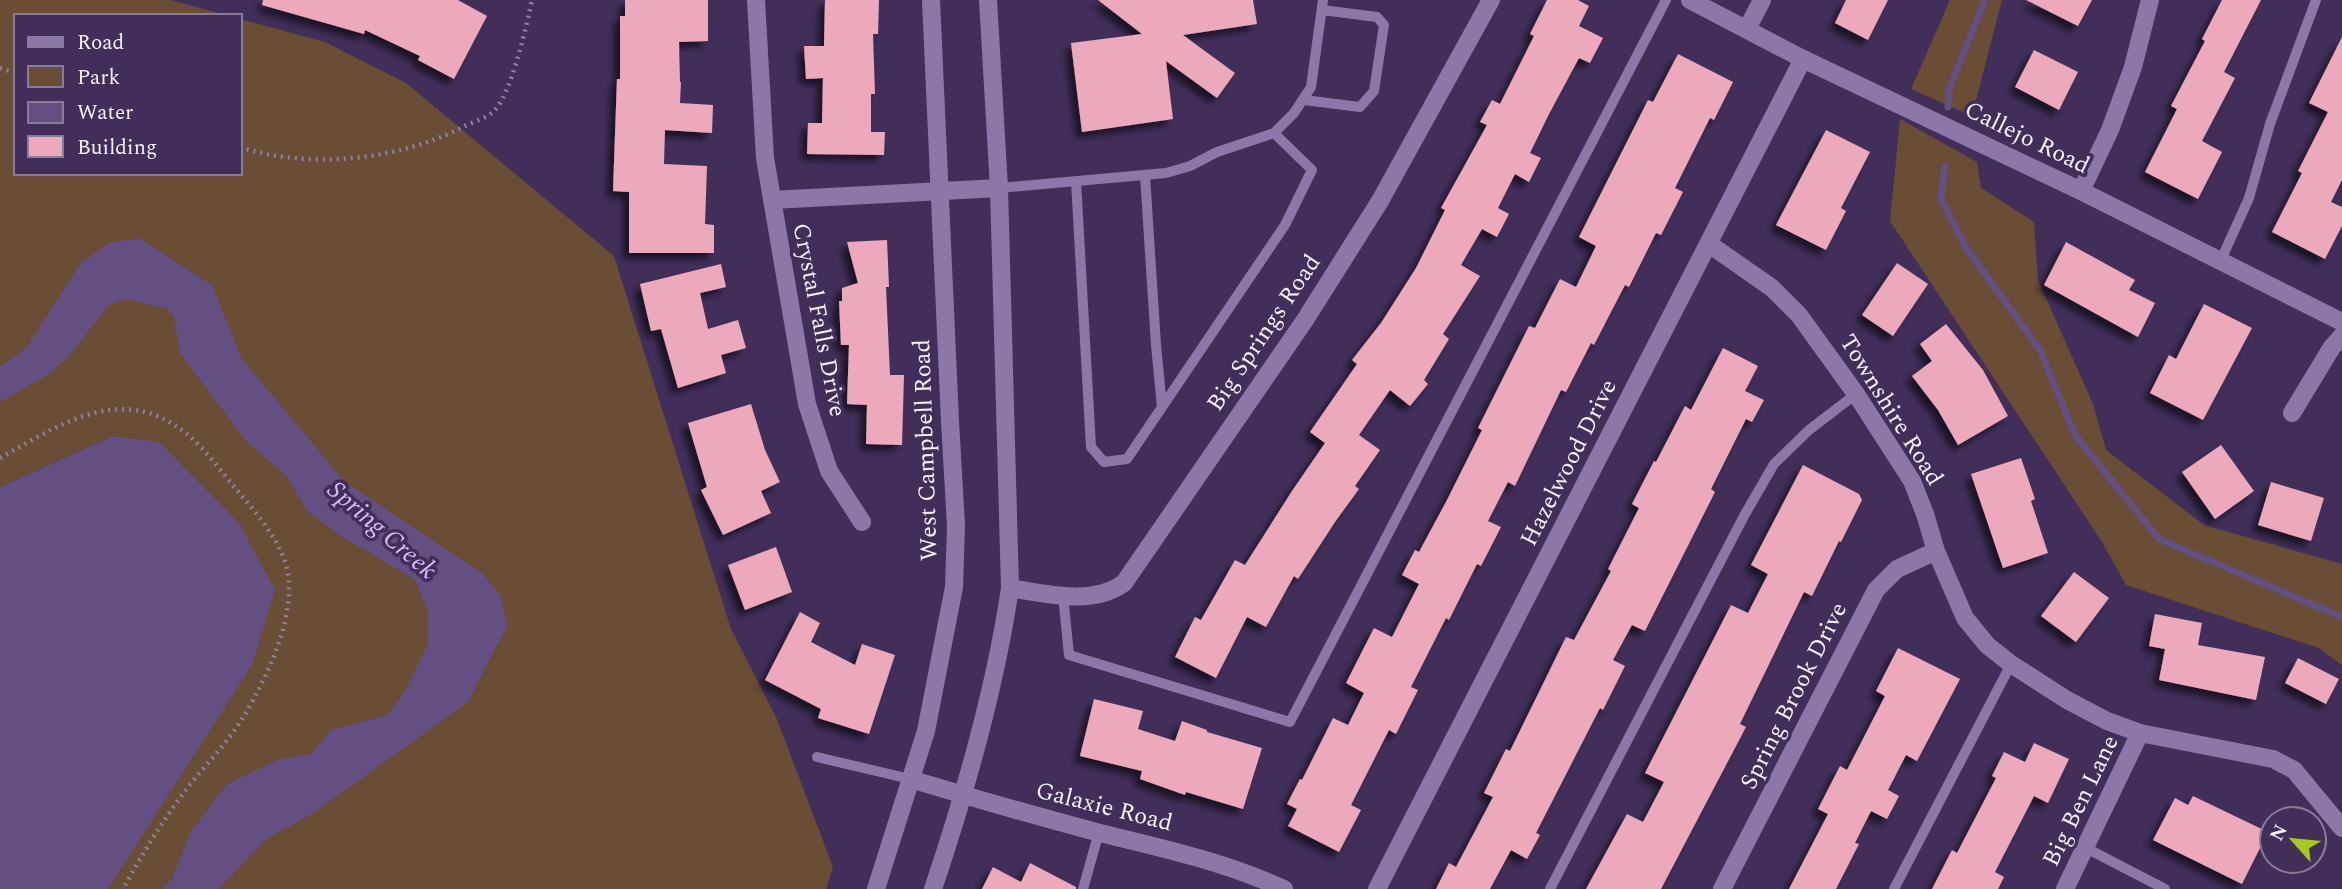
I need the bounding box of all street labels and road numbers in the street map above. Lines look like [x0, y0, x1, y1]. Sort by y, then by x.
street label: Callejo Road [1958, 92, 2096, 184]
street label: Crystal Falls Drive [783, 220, 855, 420]
street label: Big Springs Road [1198, 247, 1330, 419]
street label: Townshire Road [1830, 327, 1952, 493]
street label: West Campbell Road [904, 338, 948, 562]
street label: Hazelwood Drive [1511, 373, 1627, 553]
street label: Spring Brook Drive [1731, 596, 1857, 796]
street label: Big Ben Lane [2034, 729, 2128, 873]
street label: Galaxie Road [1032, 773, 1176, 841]

